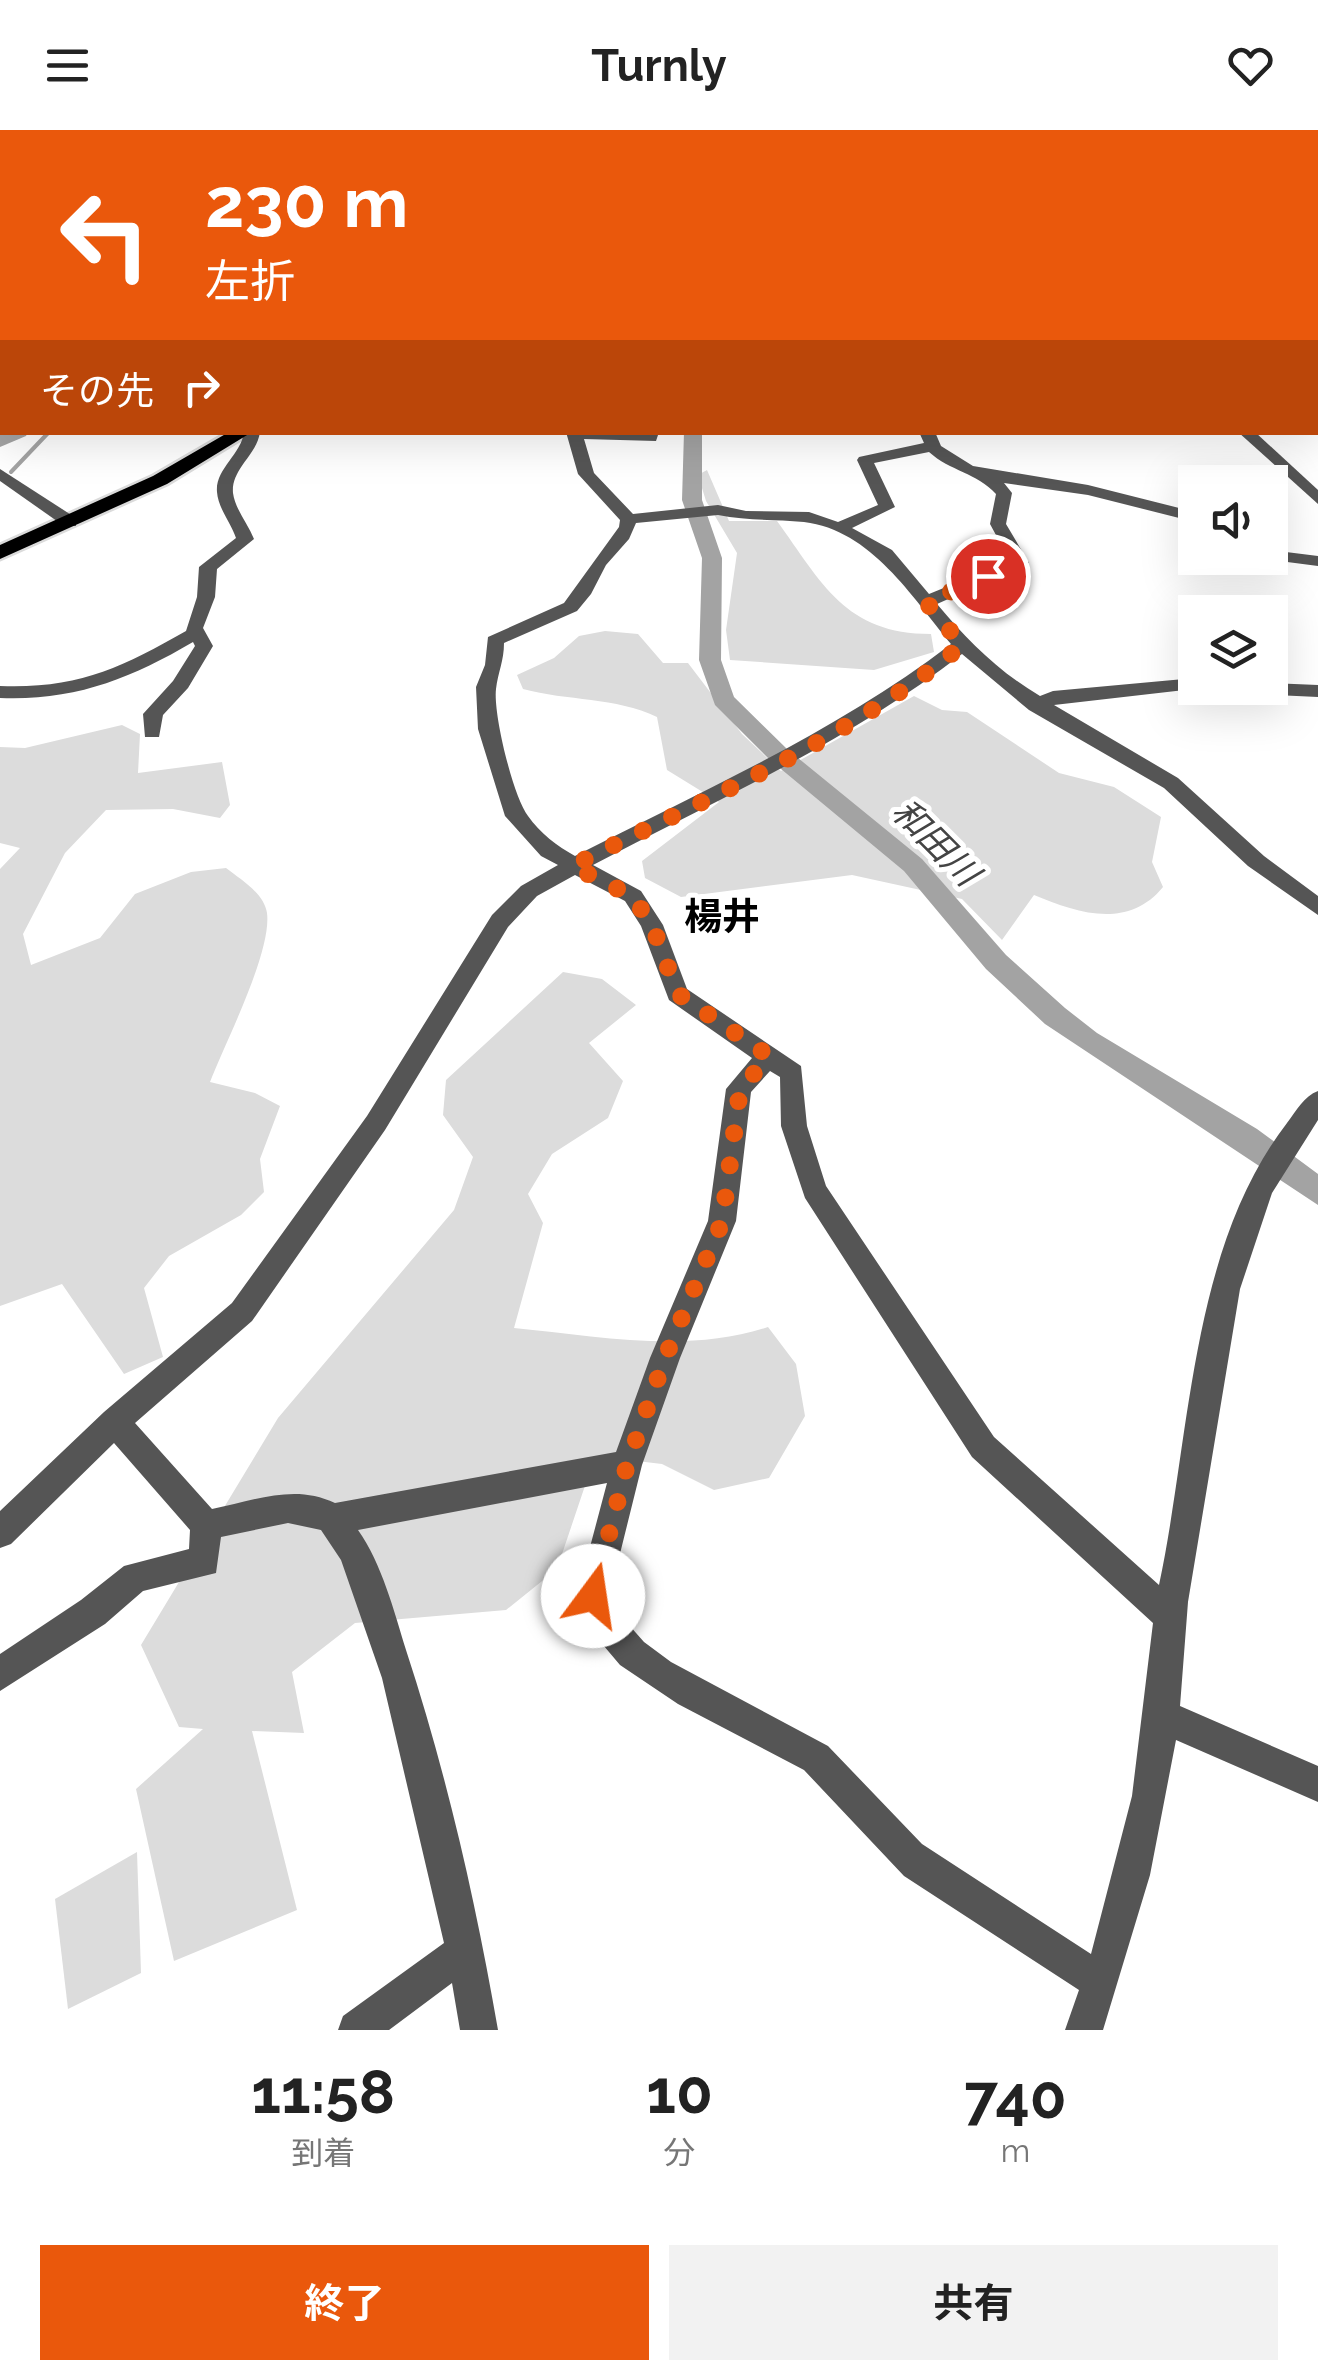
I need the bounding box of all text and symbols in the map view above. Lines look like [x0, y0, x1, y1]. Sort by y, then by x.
icon: menu [40, 38, 95, 93]
icon: heart [1223, 38, 1278, 93]
text: Turnly [591, 39, 727, 92]
text: 230 m [205, 161, 409, 243]
icon: left [40, 170, 170, 300]
text: 左折 [205, 255, 295, 308]
icon: right [174, 360, 229, 415]
text: その先 [40, 368, 154, 413]
map controls [1178, 465, 1288, 705]
button: sound [1178, 465, 1288, 575]
pin [946, 534, 1031, 619]
icon: arrive [961, 549, 1016, 604]
button: layers [1178, 595, 1288, 705]
water label: 和田川 [884, 790, 990, 896]
district label: 楊井 [684, 894, 760, 939]
position arrow [541, 1544, 645, 1648]
text: 11:58 [251, 2057, 395, 2127]
text: 10 [646, 2057, 713, 2127]
text: 740 [964, 2062, 1067, 2132]
text: m [1001, 2132, 1030, 2169]
text: 到着 [291, 2134, 355, 2171]
text: 分 [664, 2134, 696, 2171]
button: 終了 [40, 2245, 649, 2360]
button: 共有 [669, 2245, 1278, 2360]

